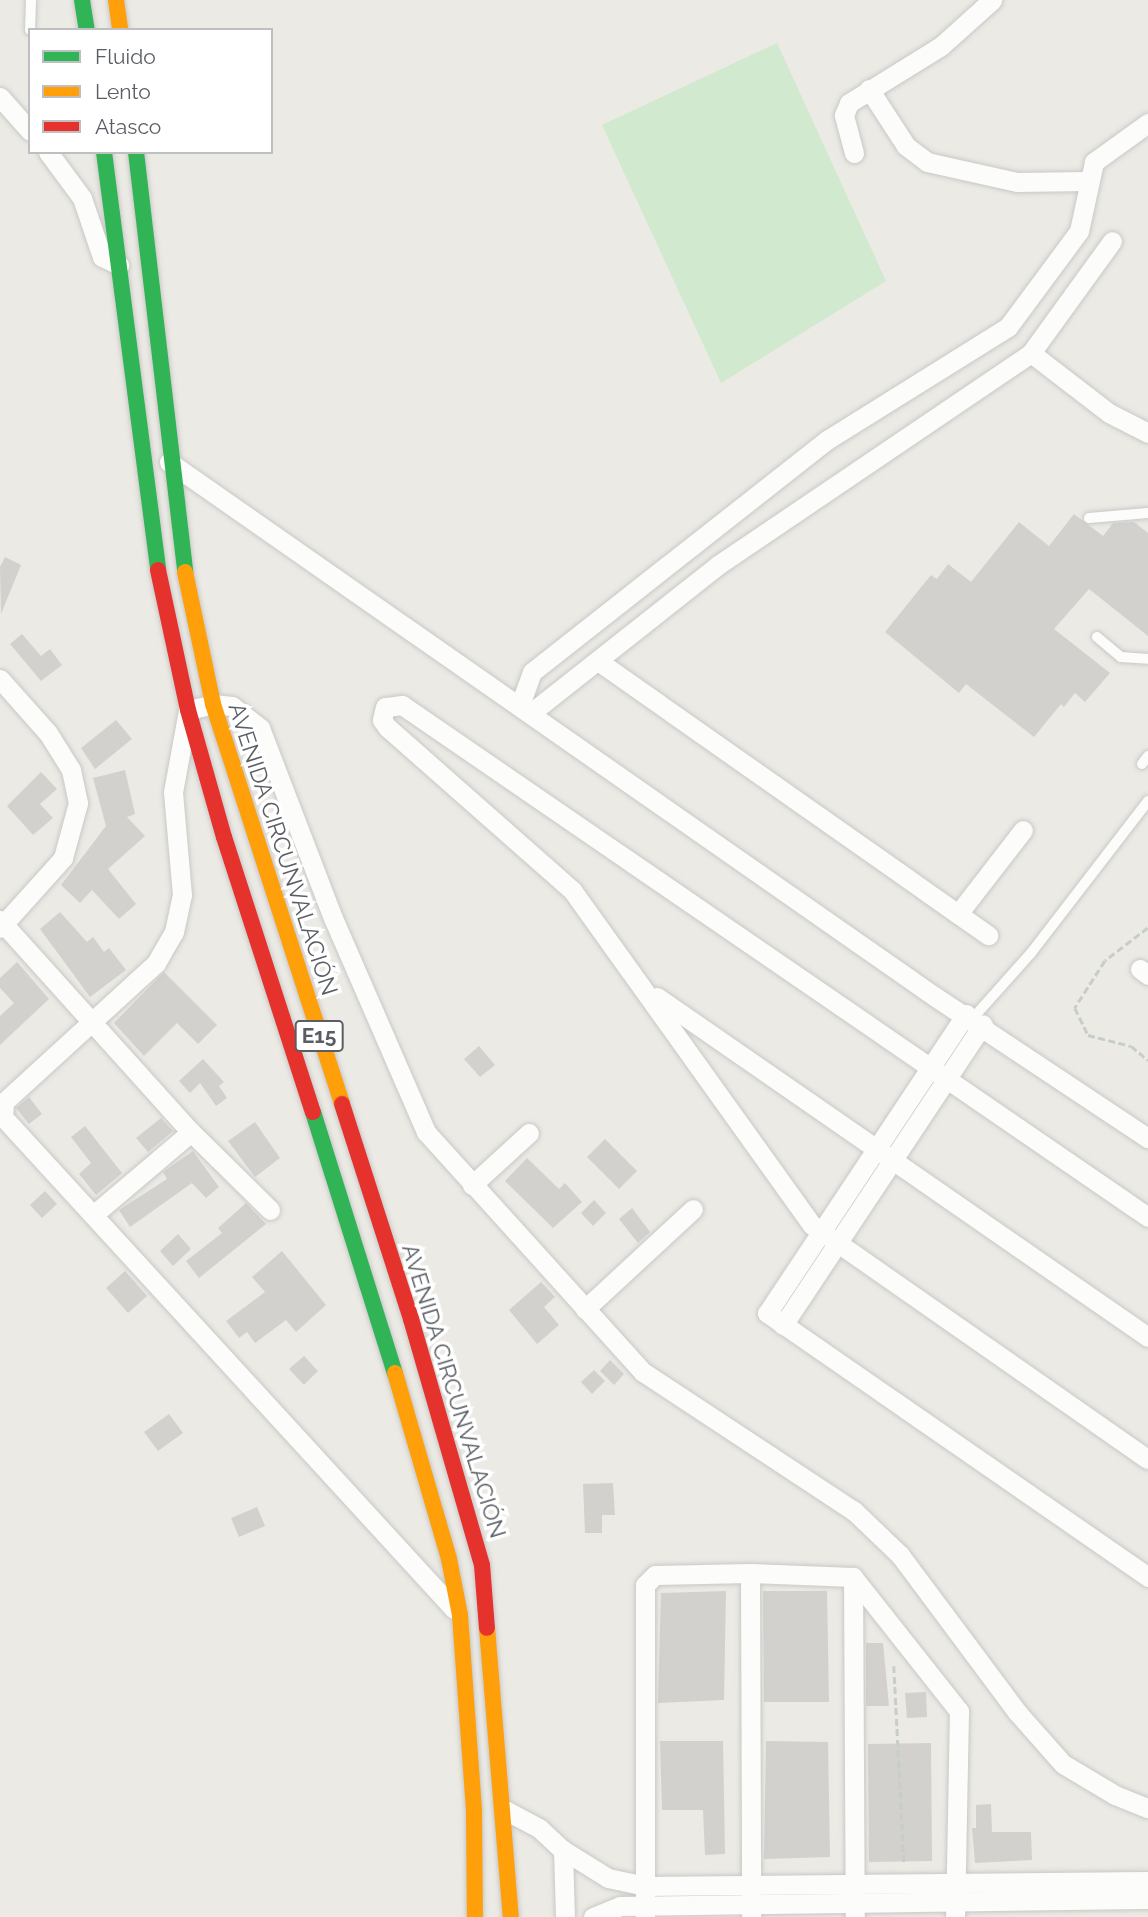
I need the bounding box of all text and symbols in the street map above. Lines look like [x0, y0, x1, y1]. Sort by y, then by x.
legend [28, 28, 273, 154]
text: Fluido [95, 44, 156, 69]
text: Lento [95, 79, 151, 104]
text: Atasco [95, 114, 161, 139]
street label: AVENIDA CIRCUNVALACIÓN [222, 699, 344, 999]
road number: E15 [294, 1018, 344, 1054]
street label: AVENIDA CIRCUNVALACIÓN [396, 1240, 512, 1542]

